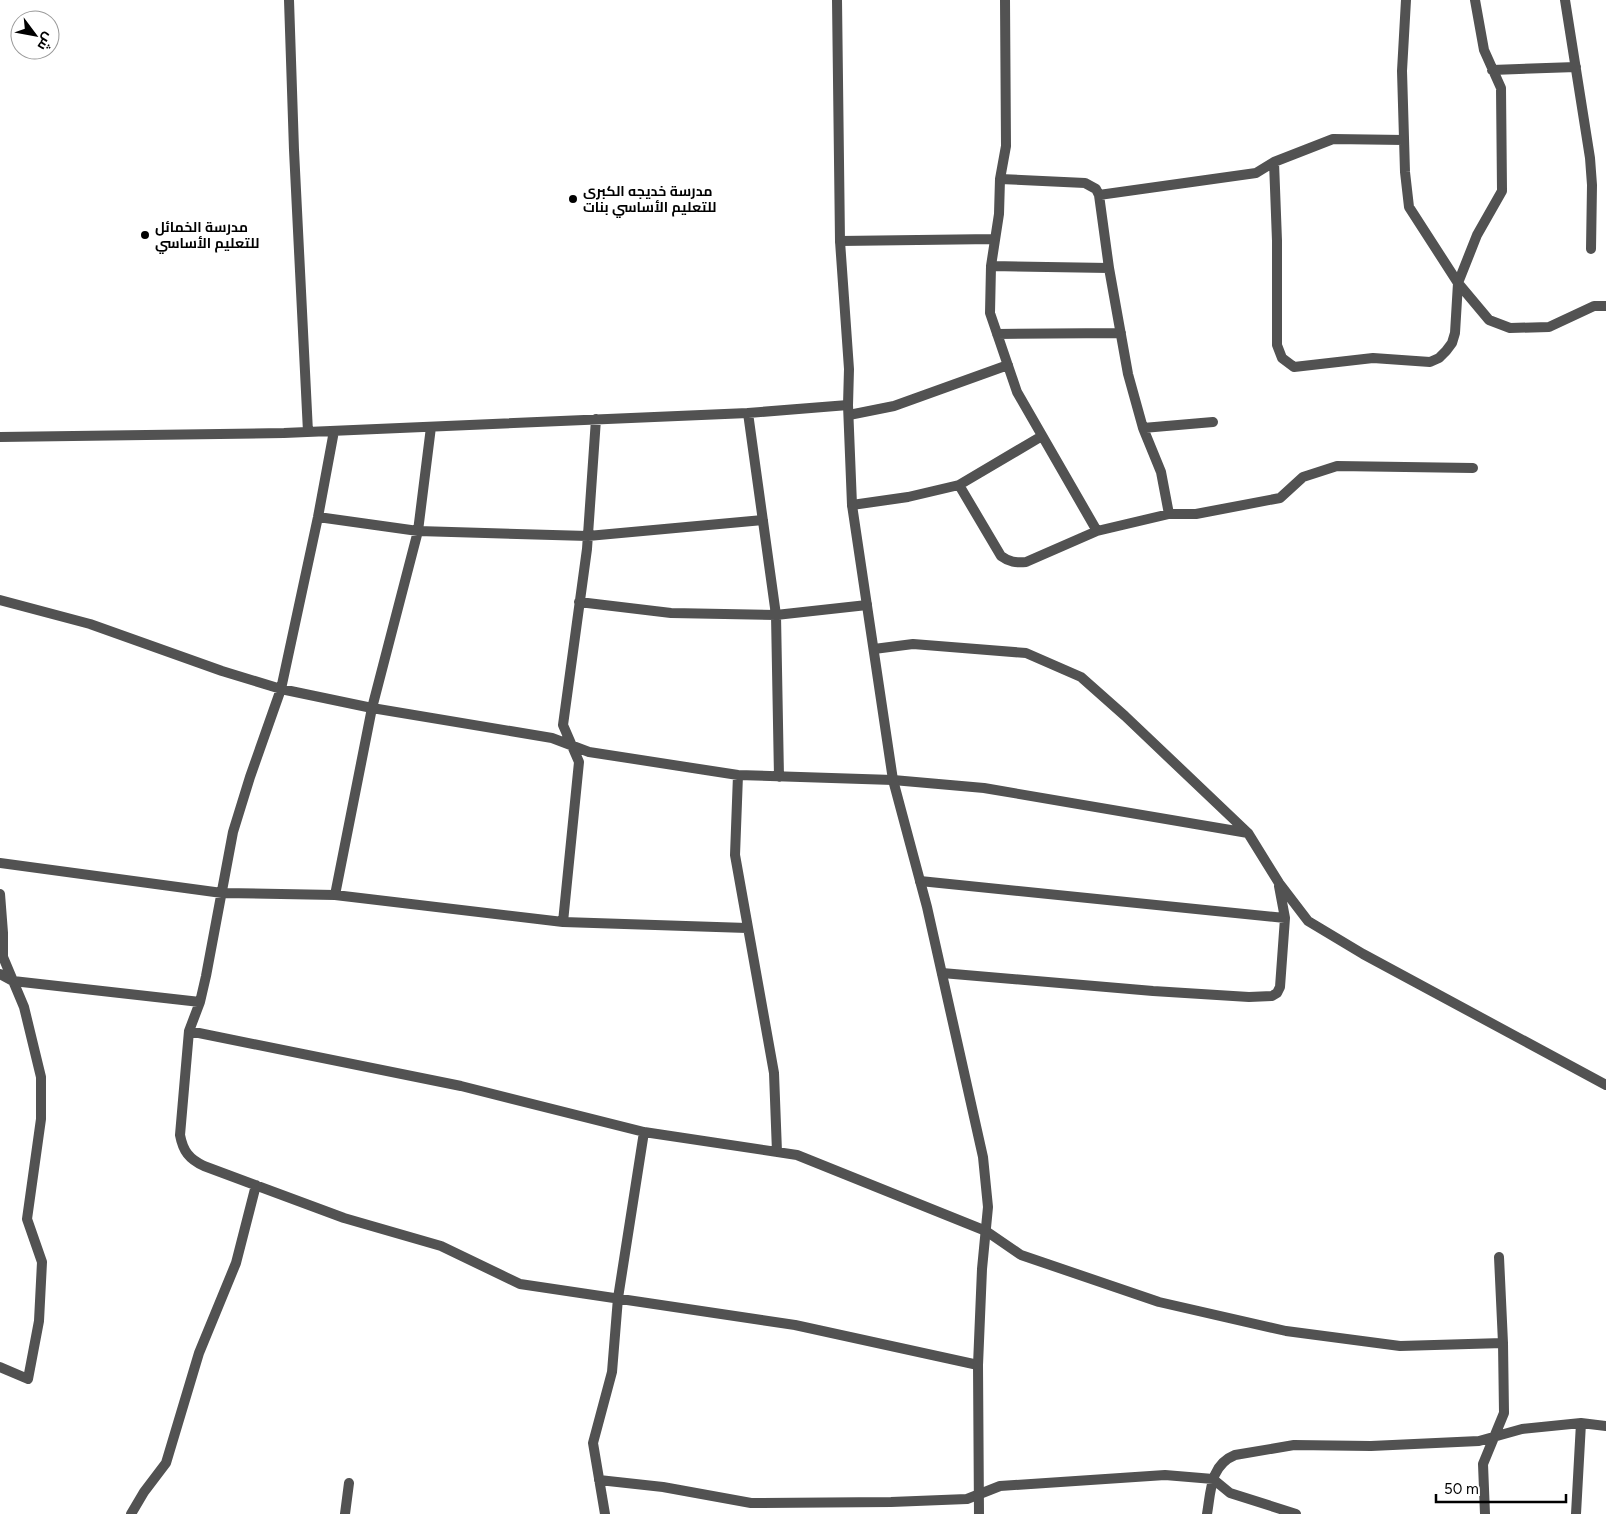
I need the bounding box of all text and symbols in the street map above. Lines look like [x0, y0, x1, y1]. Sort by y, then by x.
north arrow [10, 10, 60, 60]
text: ش [34, 30, 58, 54]
place label: مدرسة خديجه الكبرى للتعليم الأساسي بنات [583, 183, 717, 218]
marker: مدرسة خديجه الكبرى للتعليم الأساسي بنات [567, 193, 579, 205]
place label: مدرسة الخمائل للتعليم الأساسي [155, 219, 260, 254]
marker: مدرسة الخمائل للتعليم الأساسي [139, 229, 151, 241]
scale bar [1436, 1472, 1566, 1504]
text: 50 m [1444, 1480, 1479, 1498]

